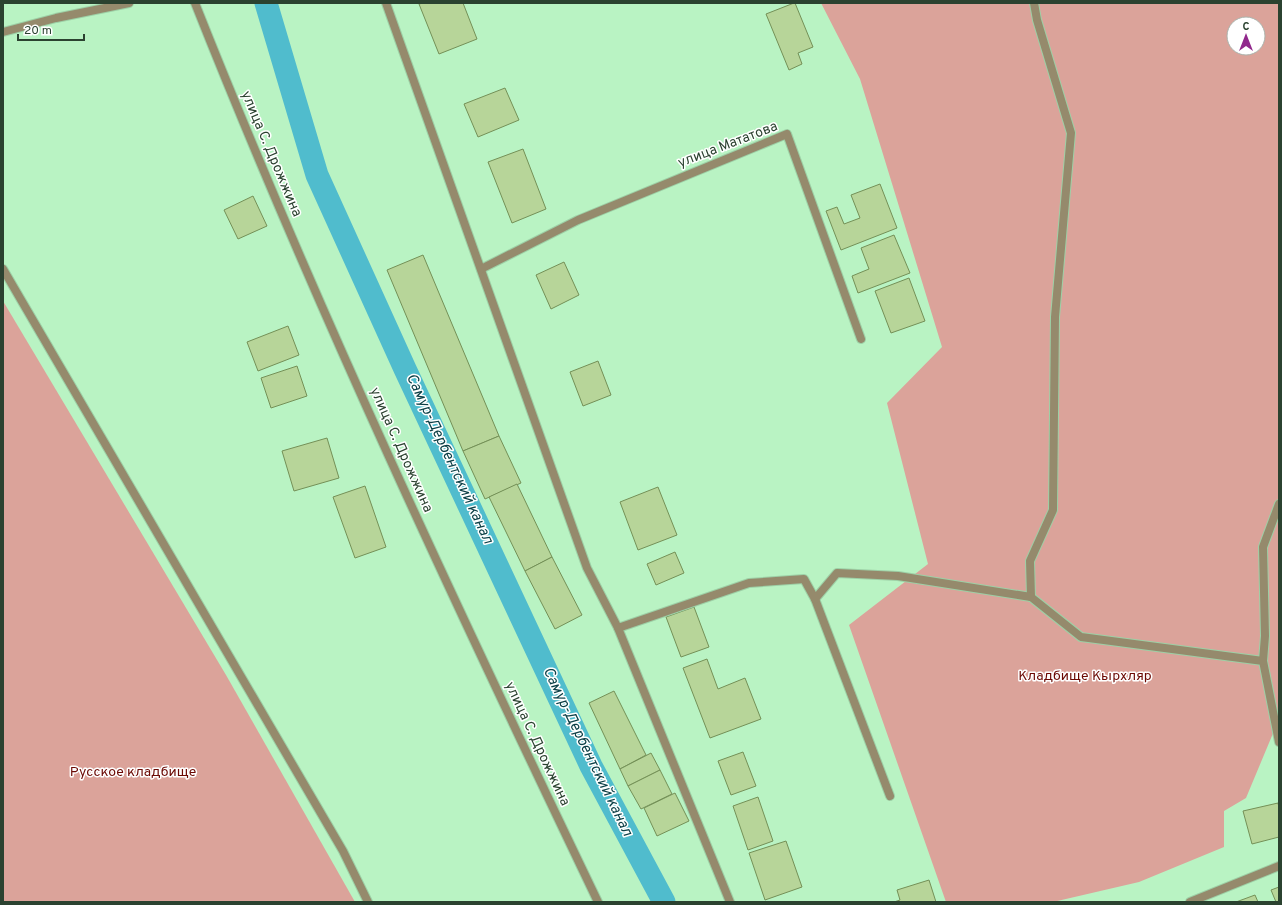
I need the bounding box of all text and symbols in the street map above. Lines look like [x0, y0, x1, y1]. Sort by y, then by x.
scale bar [18, 16, 84, 42]
north arrow [1226, 16, 1266, 56]
text: С [1242, 20, 1250, 34]
text: 20 m [24, 23, 52, 39]
street label: улица С. Дрожжина [237, 89, 305, 219]
street label: улица Мататова [676, 118, 780, 172]
water label: Самур-Дербентский канал [401, 371, 497, 547]
street label: улица С. Дрожжина [366, 385, 436, 515]
water label: Самур-Дербентский канал [538, 664, 636, 840]
park label: Кладбище Кырхляр [1018, 668, 1152, 685]
street label: улица С. Дрожжина [501, 679, 573, 809]
park label: Русское кладбище [70, 764, 196, 781]

